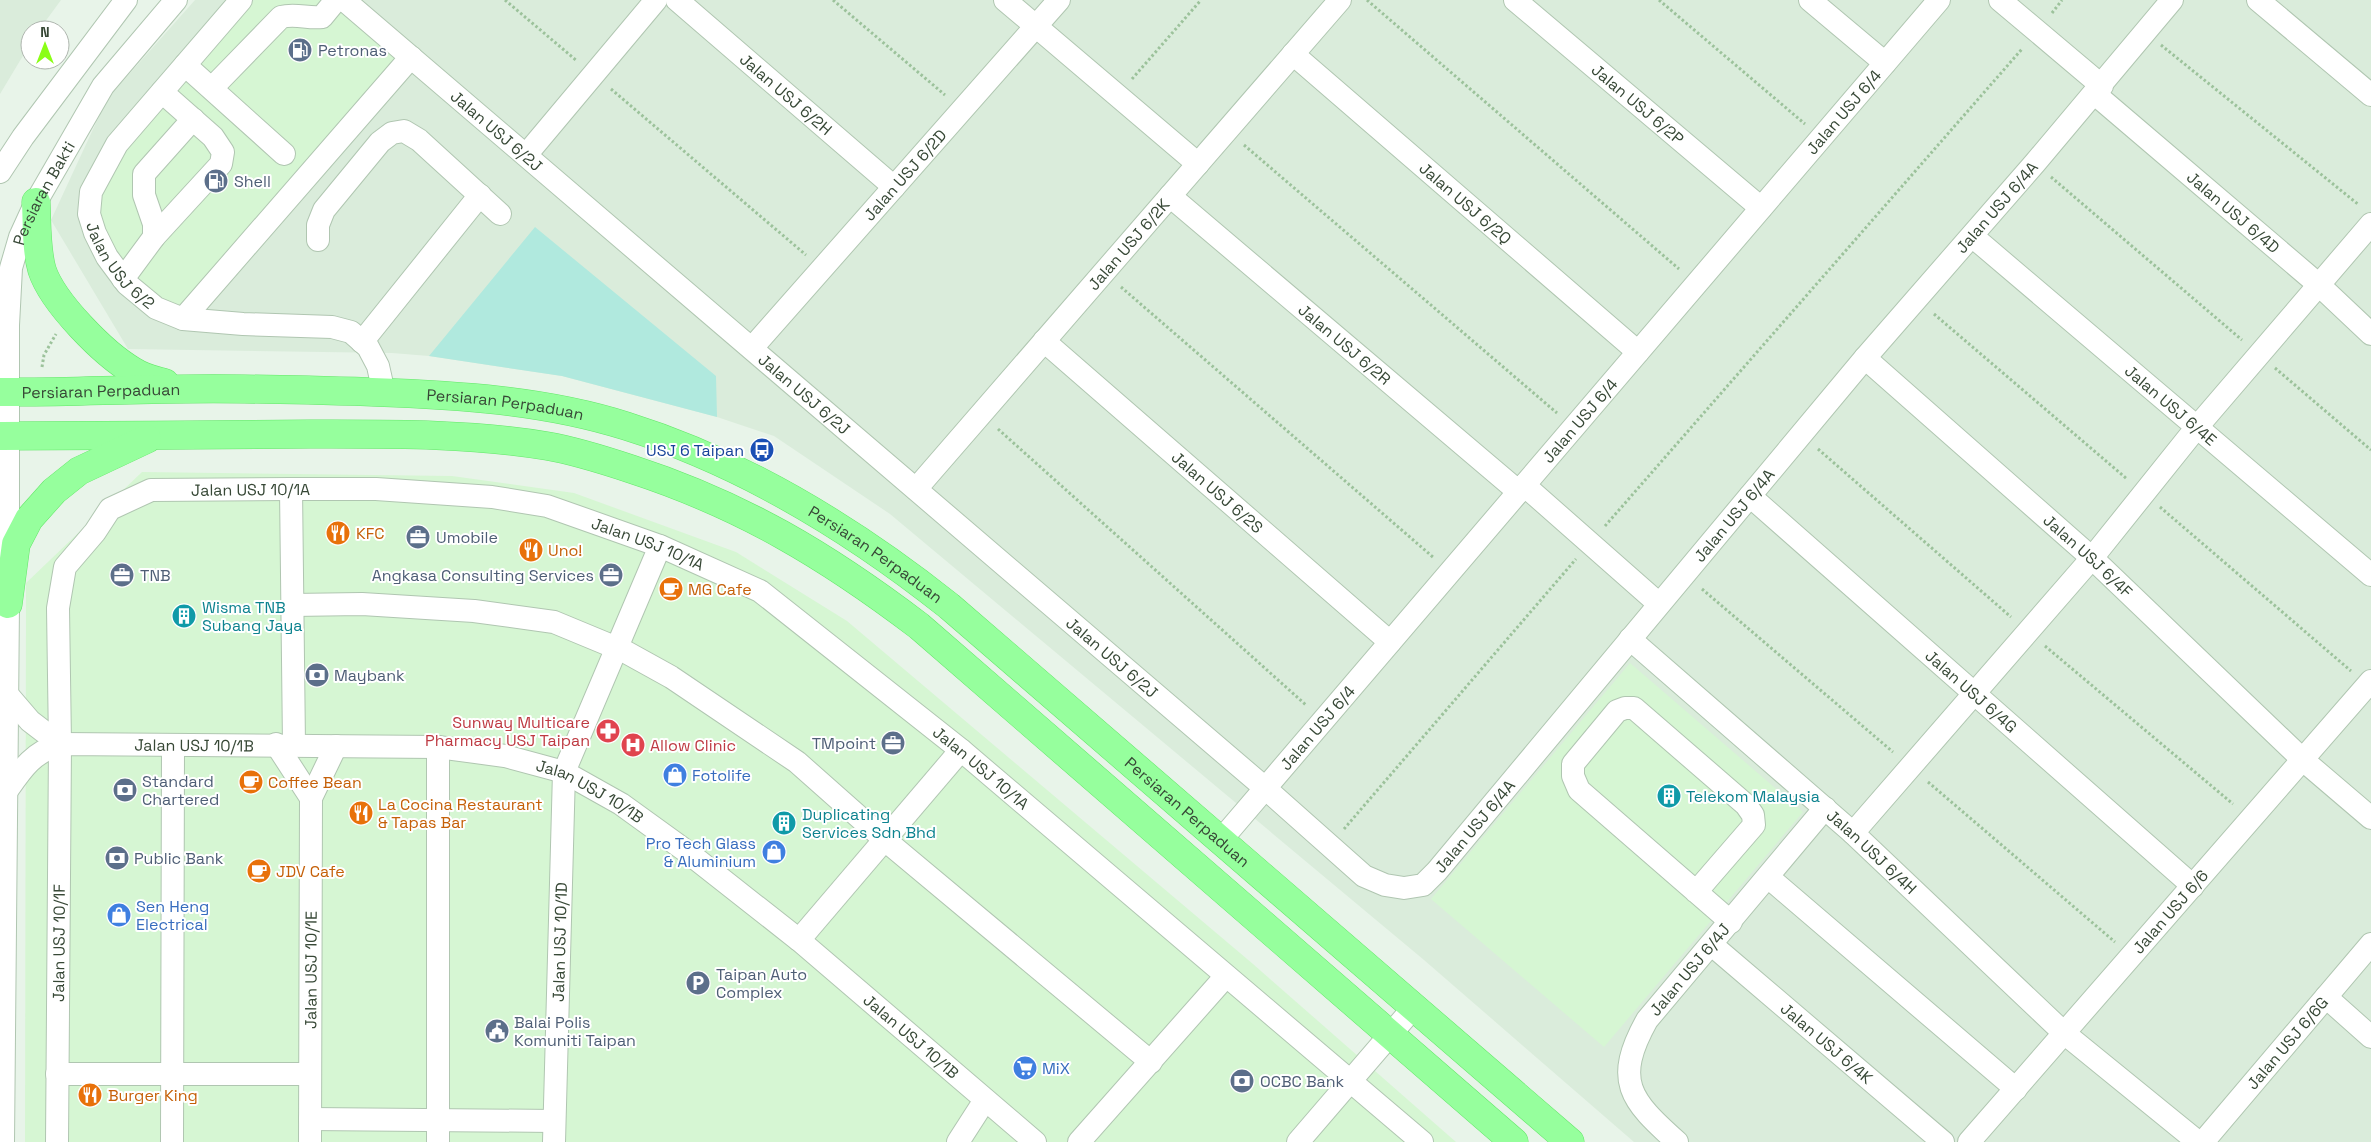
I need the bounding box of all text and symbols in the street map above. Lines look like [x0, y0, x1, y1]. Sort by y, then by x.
north arrow [20, 20, 70, 70]
text: N [40, 23, 50, 41]
fuel station icon: Petronas [287, 37, 313, 63]
place label: Petronas [318, 40, 387, 61]
street label: Jalan USJ 6/2H [735, 49, 836, 140]
street label: Jalan USJ 6/2P [1587, 59, 1688, 150]
street label: Jalan USJ 6/4 [1802, 65, 1886, 159]
street label: Jalan USJ 6/2J [446, 86, 547, 176]
street label: Jalan USJ 6/2D [859, 125, 951, 225]
street label: Persiaran Bakti [8, 138, 80, 248]
street label: Jalan USJ 6/4A [1951, 157, 2043, 258]
street label: Jalan USJ 6/2Q [1415, 158, 1516, 249]
street label: Jalan USJ 6/4D [2182, 167, 2284, 258]
fuel station icon: Shell [203, 168, 229, 194]
place label: Shell [234, 171, 271, 192]
street label: Jalan USJ 6/2K [1083, 194, 1174, 295]
street label: Jalan USJ 6/2 [81, 219, 159, 314]
street label: Jalan USJ 6/2R [1294, 299, 1395, 390]
street label: Jalan USJ 6/2J [754, 349, 854, 440]
street label: Jalan USJ 6/4E [2120, 360, 2221, 450]
street label: Jalan USJ 6/4 [1538, 374, 1622, 468]
street label: Persiaran Perpaduan [22, 379, 180, 403]
street label: Persiaran Perpaduan [426, 384, 586, 425]
bus stop icon: USJ 6 Taipan [749, 437, 775, 463]
place label: USJ 6 Taipan [646, 440, 744, 461]
street label: Jalan USJ 6/2S [1167, 447, 1267, 538]
street label: Jalan USJ 6/4A [1689, 465, 1779, 567]
street label: Jalan USJ 10/1A [191, 479, 310, 501]
street label: Persiaran Perpaduan [804, 501, 947, 608]
street label: Jalan USJ 6/4F [2039, 510, 2137, 602]
street label: Jalan USJ 10/1A [589, 513, 707, 575]
restaurant icon: KFC [325, 520, 351, 546]
place label: KFC [356, 523, 385, 544]
office icon: Umobile [405, 524, 431, 550]
place label: Umobile [436, 527, 498, 548]
restaurant icon: Uno! [518, 537, 544, 563]
place label: Uno! [548, 540, 582, 561]
office icon: TNB [109, 562, 135, 588]
office icon: Angkasa Consulting Services [598, 562, 624, 588]
place label: TNB [140, 565, 171, 586]
place label: Angkasa Consulting Services [372, 565, 594, 586]
cafe icon: MG Cafe [658, 576, 684, 602]
place label: MG Cafe [688, 579, 752, 600]
place label: Wisma TNB Subang Jaya [202, 597, 302, 636]
building icon: Wisma TNB Subang Jaya [171, 603, 197, 629]
street label: Jalan USJ 6/2J [1062, 612, 1162, 703]
street label: Jalan USJ 6/4G [1921, 645, 2021, 737]
bank icon: Maybank [304, 662, 330, 688]
place label: Maybank [334, 665, 405, 686]
street label: Jalan USJ 6/4 [1275, 681, 1360, 775]
place label: Sunway Multicare Pharmacy USJ Taipan [425, 712, 590, 751]
pharmacy icon: Sunway Multicare Pharmacy USJ Taipan [595, 718, 621, 744]
street label: Jalan USJ 10/1A [928, 722, 1033, 814]
office icon: TMpoint [880, 730, 906, 756]
hospital icon: Allow Clinic [620, 732, 646, 758]
place label: TMpoint [812, 733, 876, 754]
street label: Jalan USJ 10/1B [134, 735, 254, 757]
place label: Allow Clinic [650, 735, 736, 756]
street label: Persiaran Perpaduan [1120, 752, 1254, 872]
street label: Jalan USJ 10/1B [534, 755, 648, 828]
shop icon: Fotolife [662, 762, 688, 788]
place label: Fotolife [692, 765, 751, 786]
cafe icon: Coffee Bean [238, 769, 264, 795]
place label: Standard Chartered [142, 771, 219, 810]
place label: Coffee Bean [268, 772, 362, 793]
street label: Jalan USJ 6/4A [1430, 776, 1520, 878]
bank icon: Standard Chartered [112, 777, 138, 803]
building icon: Telekom Malaysia [1656, 783, 1682, 809]
place label: Telekom Malaysia [1686, 786, 1820, 807]
place label: La Cocina Restaurant & Tapas Bar [378, 794, 543, 833]
restaurant icon: La Cocina Restaurant & Tapas Bar [348, 800, 374, 826]
place label: Duplicating Services Sdn Bhd [802, 804, 936, 843]
street label: Jalan USJ 6/4H [1822, 805, 1921, 899]
building icon: Duplicating Services Sdn Bhd [771, 810, 797, 836]
place label: Pro Tech Glass & Aluminium [646, 833, 756, 872]
shop icon: Pro Tech Glass & Aluminium [761, 839, 787, 865]
bank icon: Public Bank [104, 845, 130, 871]
place label: Public Bank [134, 848, 224, 869]
cafe icon: JDV Cafe [246, 858, 272, 884]
place label: JDV Cafe [276, 861, 345, 882]
street label: Jalan USJ 6/6 [2128, 865, 2213, 958]
street label: Jalan USJ 10/1D [548, 882, 572, 1002]
street label: Jalan USJ 10/1F [48, 884, 70, 1002]
place label: Sen Heng Electrical [136, 896, 209, 935]
shop icon: Sen Heng Electrical [106, 902, 132, 928]
street label: Jalan USJ 10/1E [300, 911, 322, 1029]
street label: Jalan USJ 6/4J [1645, 919, 1735, 1021]
place label: Taipan Auto Complex [716, 964, 807, 1003]
parking icon: Taipan Auto Complex [685, 970, 711, 996]
street label: Jalan USJ 10/1B [859, 990, 963, 1083]
street label: Jalan USJ 6/6G [2242, 992, 2333, 1094]
street label: Jalan USJ 6/4K [1776, 998, 1877, 1089]
place label: Balai Polis Komuniti Taipan [514, 1012, 636, 1051]
public building icon: Balai Polis Komuniti Taipan [484, 1018, 510, 1044]
supermarket icon: MiX [1012, 1055, 1038, 1081]
place label: MiX [1042, 1058, 1070, 1079]
bank icon: OCBC Bank [1229, 1068, 1255, 1094]
place label: OCBC Bank [1260, 1071, 1345, 1092]
restaurant icon: Burger King [77, 1082, 103, 1108]
place label: Burger King [108, 1085, 198, 1106]

